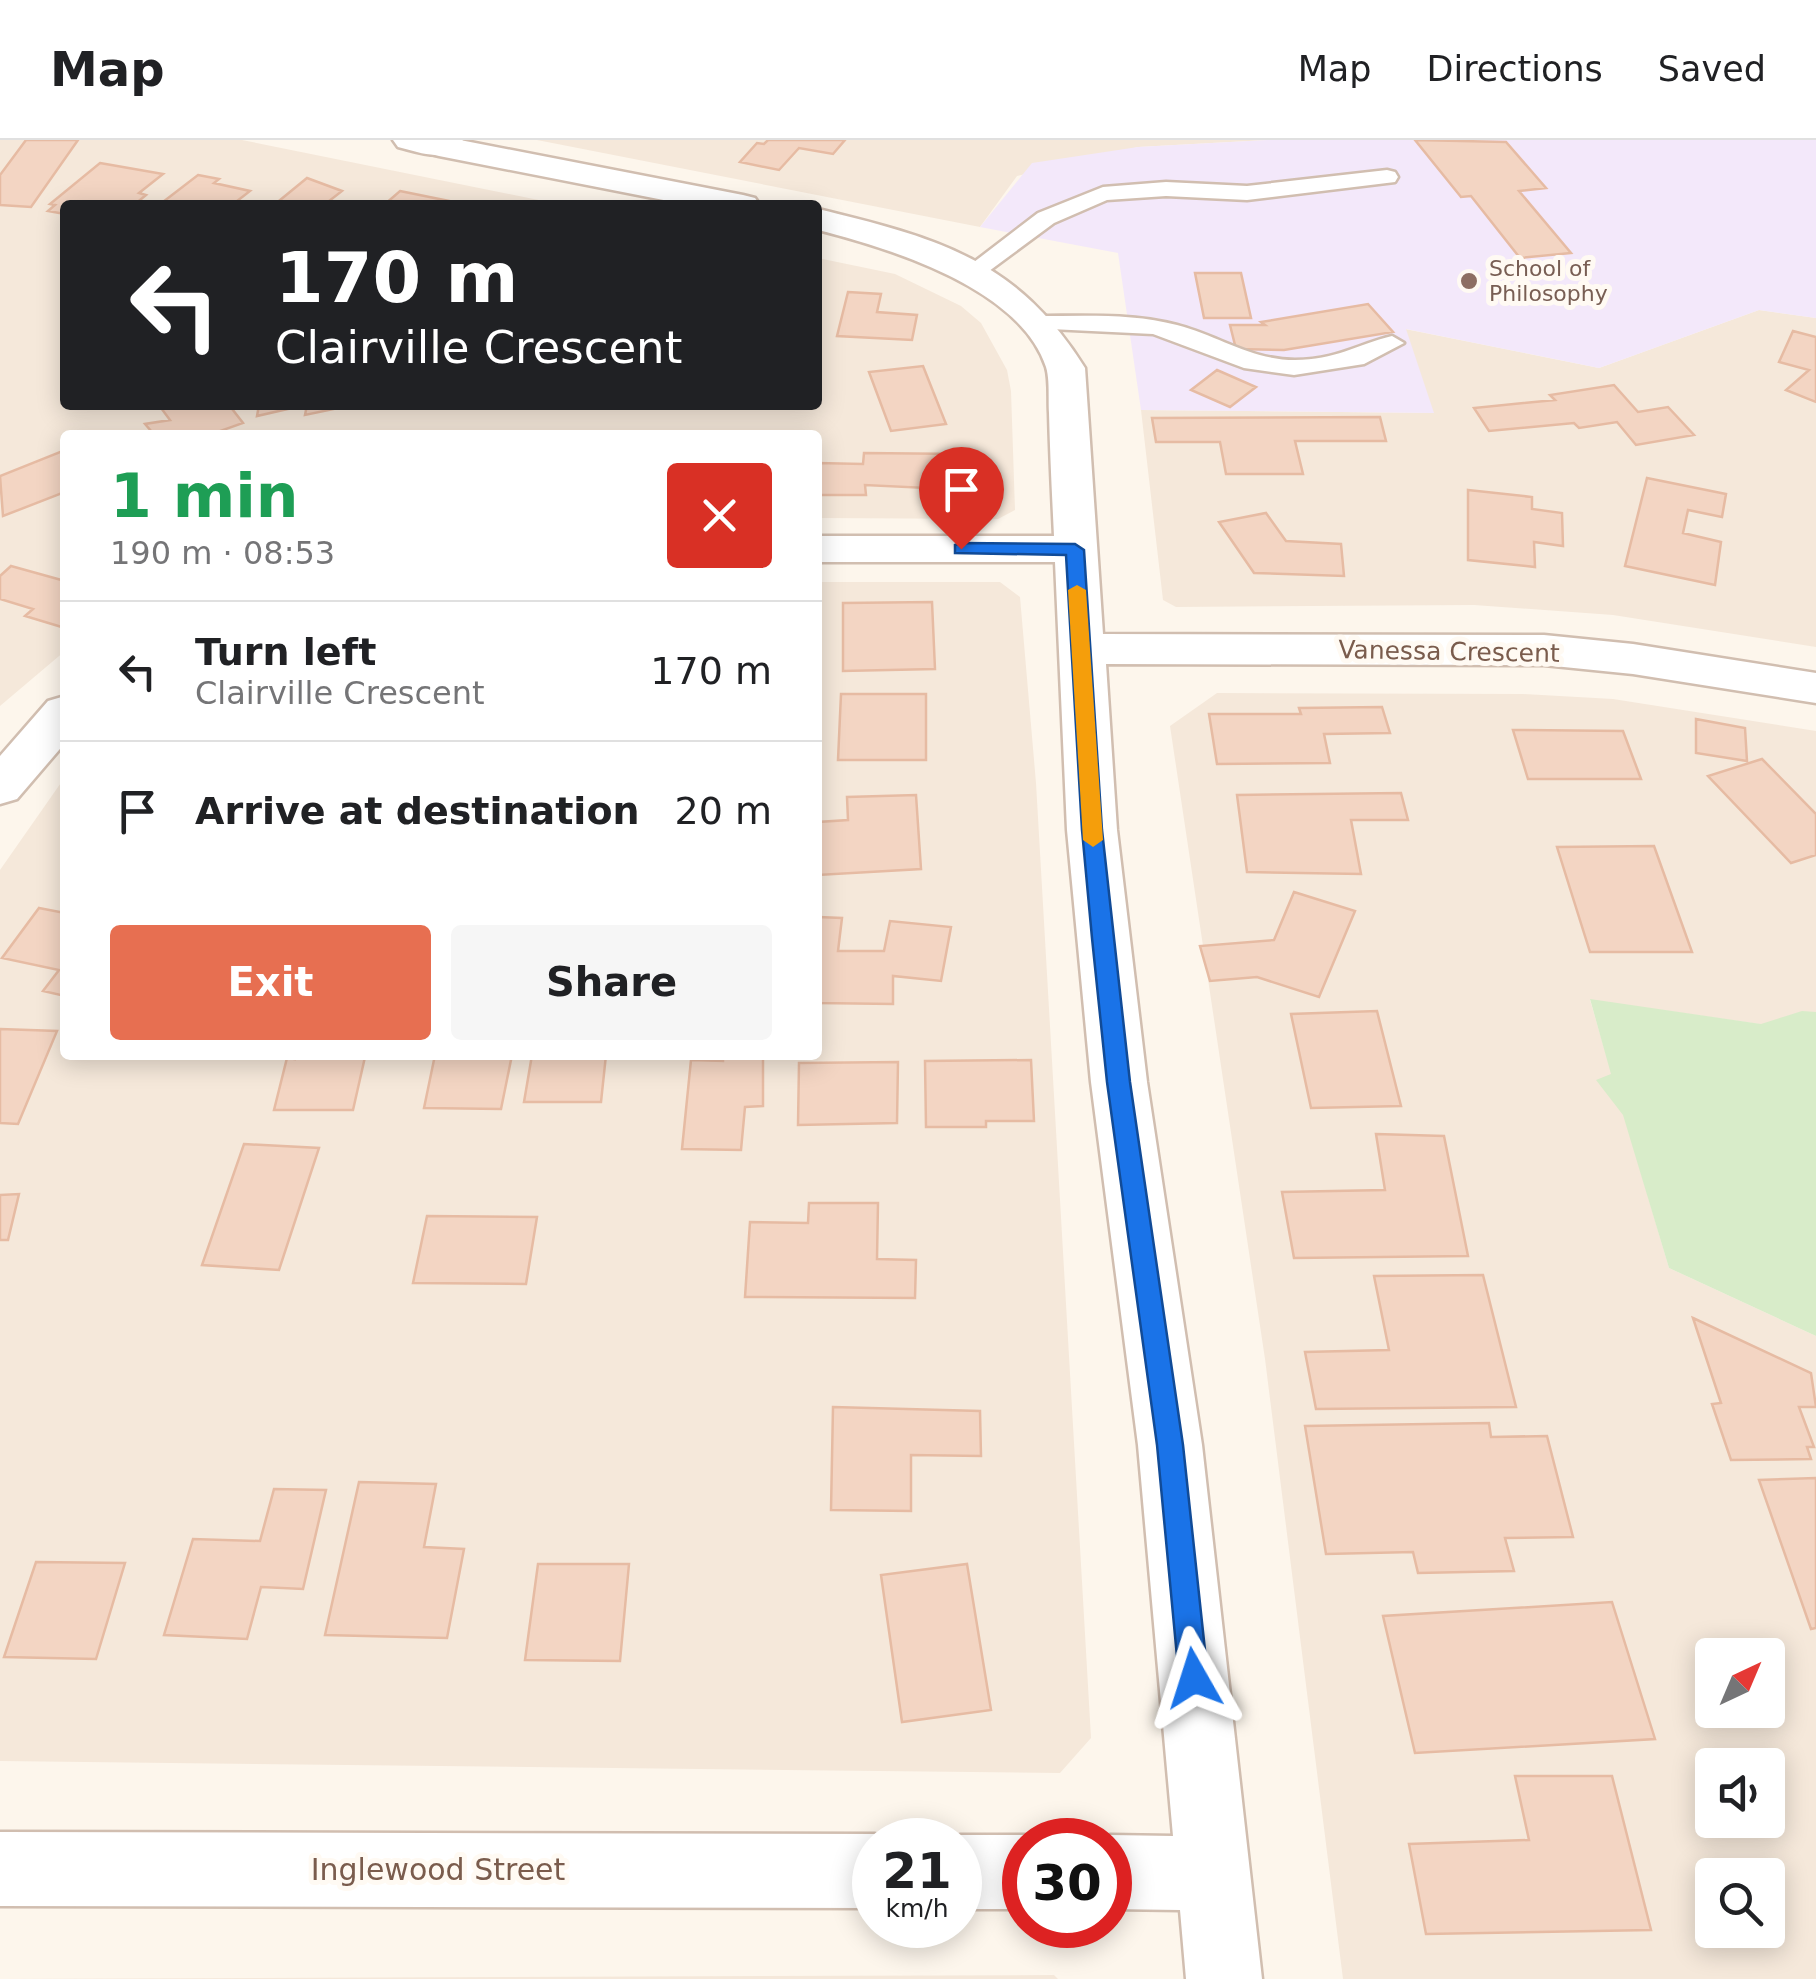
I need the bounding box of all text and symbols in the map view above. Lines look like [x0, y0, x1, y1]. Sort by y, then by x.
text: Map [50, 41, 165, 97]
text: Map [1298, 49, 1372, 89]
text: Directions [1427, 49, 1603, 89]
text: Saved [1658, 49, 1766, 89]
text: 170 m [275, 237, 518, 319]
icon: left [110, 240, 240, 370]
place label: School of Philosophy [1489, 256, 1608, 306]
marker: School of Philosophy [1458, 270, 1480, 292]
text: Clairville Crescent [275, 321, 682, 374]
pin [919, 447, 1004, 550]
text: 1 min [110, 461, 298, 531]
icon: arrive [934, 462, 989, 517]
button: close [667, 463, 772, 568]
text: 190 m · 08:53 [110, 534, 335, 572]
text: Turn left [195, 630, 376, 674]
street label: Vanessa Crescent [1338, 635, 1560, 668]
icon: left [110, 644, 165, 699]
text: 170 m [650, 649, 772, 693]
text: Clairville Crescent [195, 674, 485, 712]
icon: arrive [110, 784, 165, 839]
text: Arrive at destination [195, 789, 640, 833]
text: 20 m [675, 789, 772, 833]
button: Exit [110, 925, 431, 1040]
button: Share [451, 925, 772, 1040]
position arrow [1142, 1626, 1246, 1730]
north arrow [1695, 1638, 1785, 1728]
map controls [1695, 1638, 1785, 1948]
button: sound [1695, 1748, 1785, 1838]
speed limit sign: 30 [1002, 1818, 1132, 1948]
text: 21 [882, 1842, 952, 1900]
street label: Inglewood Street [311, 1852, 566, 1887]
button: search [1695, 1858, 1785, 1948]
text: km/h [885, 1894, 949, 1923]

